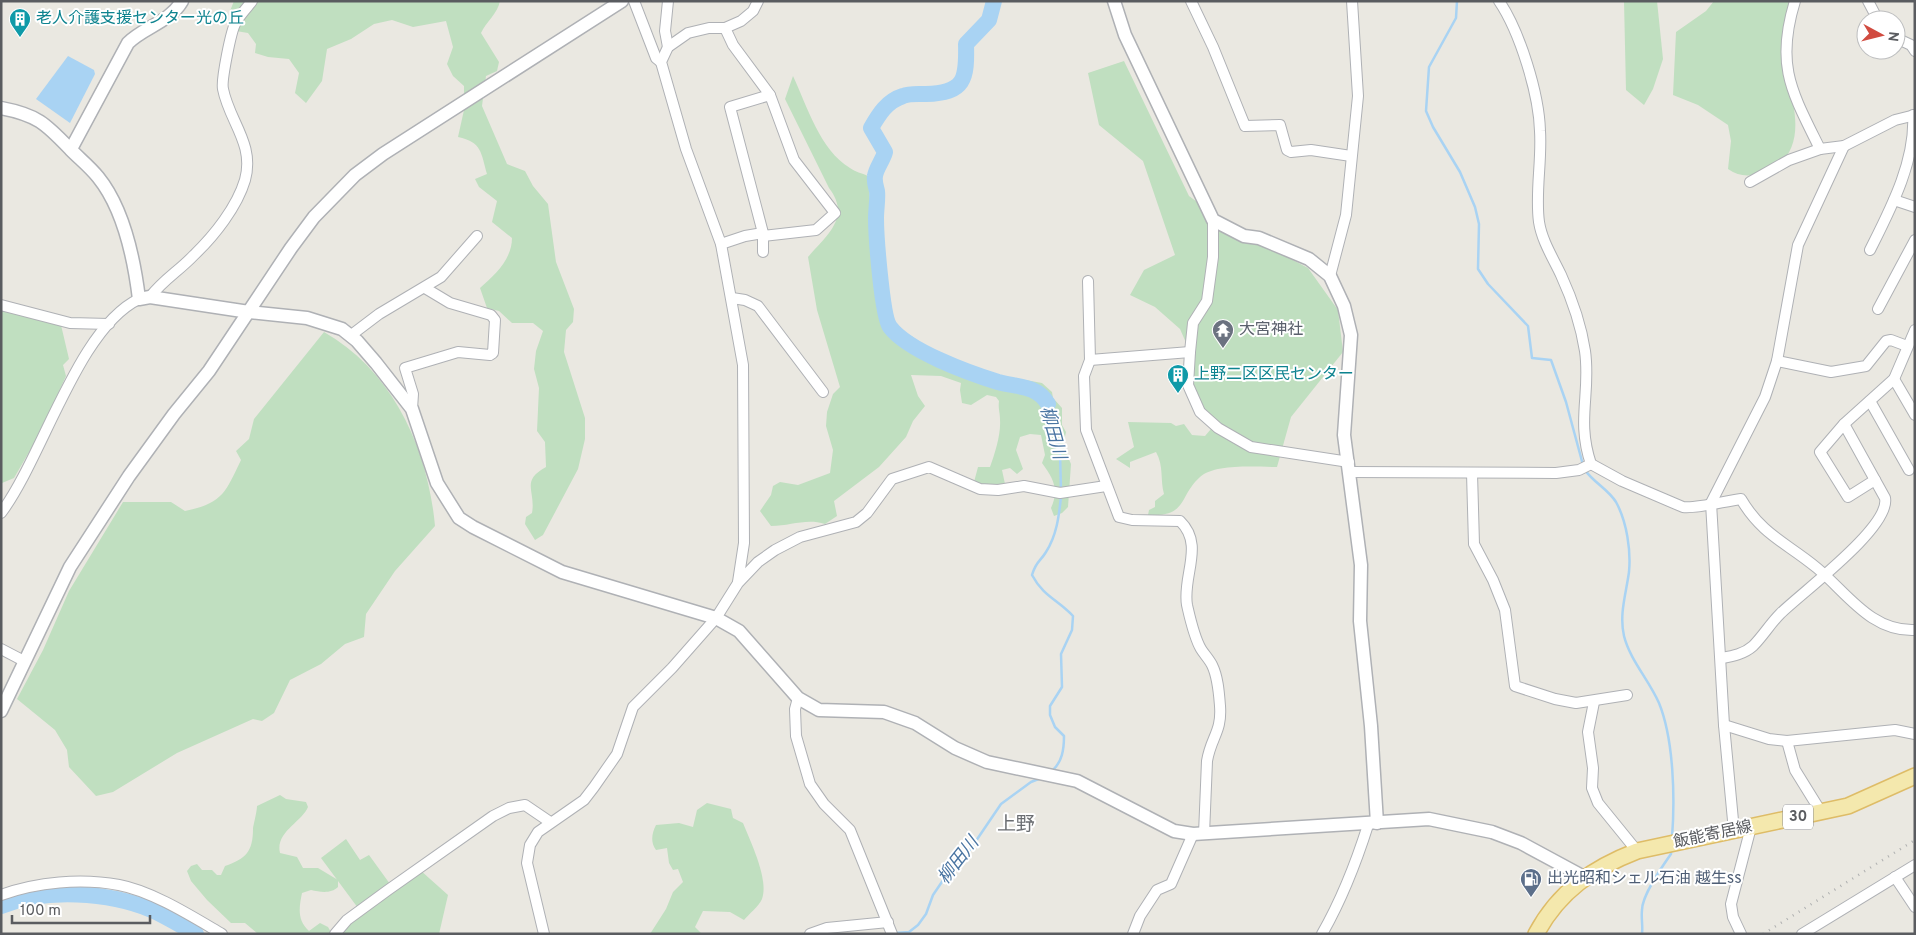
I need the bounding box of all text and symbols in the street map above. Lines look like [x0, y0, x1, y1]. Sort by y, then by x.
building icon: 老人介護支援センター光の丘 [8, 7, 32, 38]
place label: 老人介護支援センター光の丘 [36, 9, 244, 29]
north arrow [1856, 10, 1906, 60]
text: N [1883, 30, 1901, 42]
temple icon: 大宮神社 [1211, 318, 1235, 349]
place label: 大宮神社 [1239, 320, 1303, 340]
building icon: 上野二区区民センター [1166, 363, 1190, 394]
place label: 上野二区区民センター [1194, 365, 1354, 385]
water label: 柳田川 [1034, 404, 1071, 464]
road number: 30 [1783, 804, 1813, 830]
district label: 上野 [997, 813, 1035, 837]
street label: 飯能寄居線 [1672, 817, 1754, 853]
water label: 柳田川 [933, 831, 986, 889]
fuel station icon: 出光昭和シェル石油 越生ss [1519, 867, 1543, 898]
place label: 出光昭和シェル石油 越生ss [1547, 869, 1742, 889]
scale bar [12, 892, 150, 924]
text: 100 m [20, 902, 61, 921]

